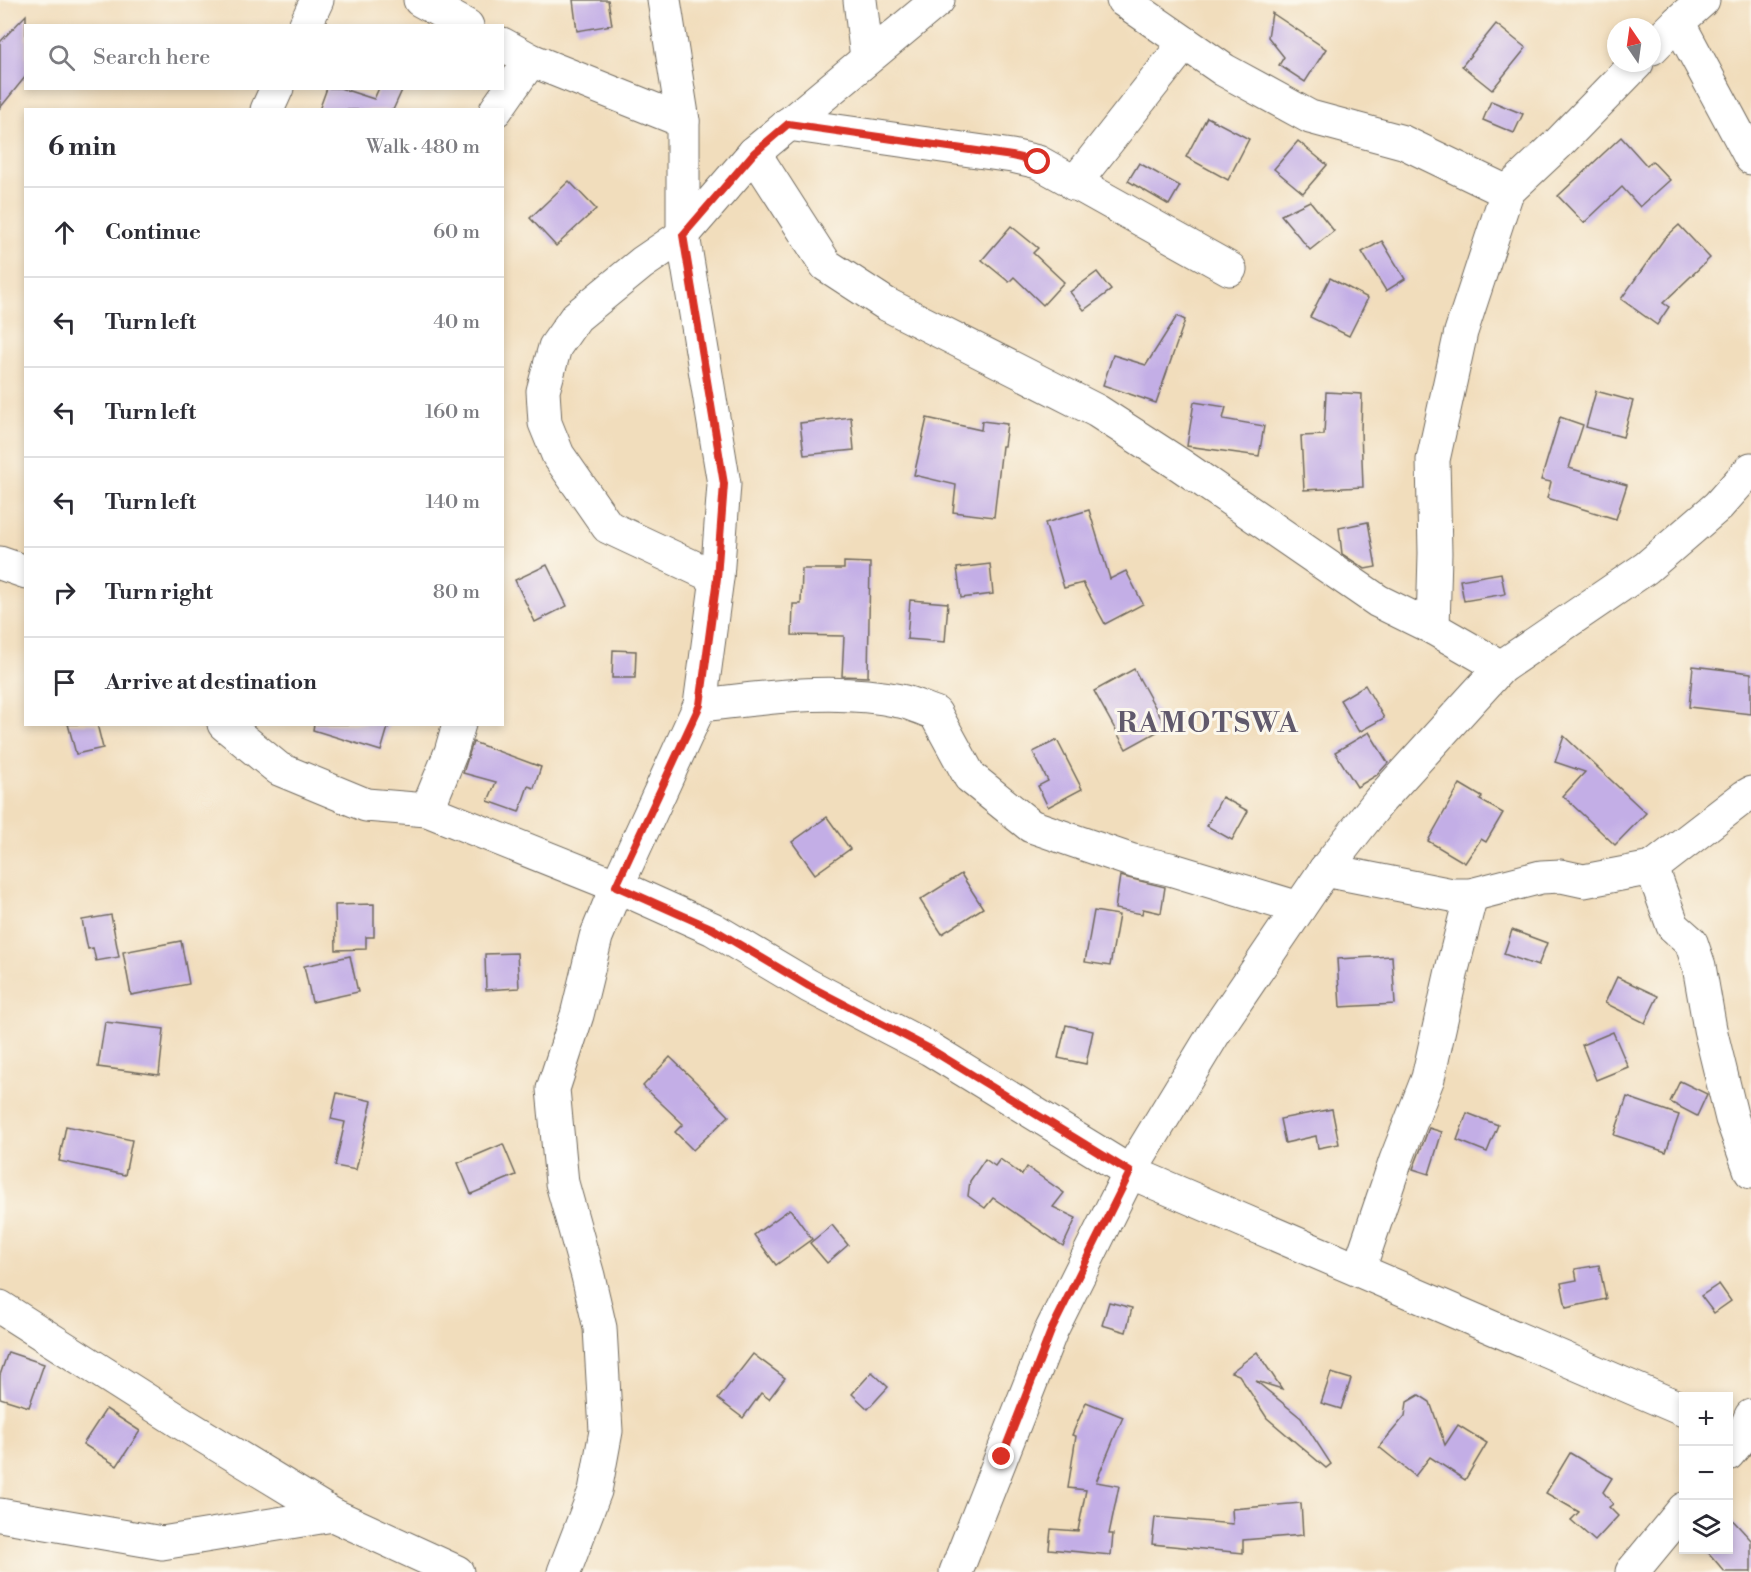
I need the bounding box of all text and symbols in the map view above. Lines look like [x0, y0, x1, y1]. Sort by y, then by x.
north arrow [1607, 18, 1661, 72]
search box [24, 24, 504, 90]
icon: search [45, 41, 78, 74]
text: Search here [93, 44, 210, 71]
text: 6 min [48, 131, 116, 163]
text: Walk · 480 m [366, 135, 480, 160]
route start [1024, 148, 1050, 174]
icon: ahead [48, 216, 81, 249]
text: Continue [105, 219, 201, 246]
text: 60 m [433, 220, 480, 245]
icon: left [48, 306, 81, 339]
text: Turn left [105, 309, 196, 336]
text: 40 m [433, 310, 480, 335]
icon: left [48, 396, 81, 429]
text: Turn left [105, 399, 196, 426]
text: 160 m [425, 400, 480, 425]
icon: left [48, 486, 81, 519]
text: Turn left [105, 489, 196, 516]
text: 140 m [425, 490, 480, 515]
icon: right [48, 576, 81, 609]
text: Turn right [105, 579, 213, 606]
text: 80 m [433, 580, 480, 605]
icon: arrive [48, 666, 81, 699]
text: Arrive at destination [105, 669, 317, 696]
district label: RAMOTSWA [1117, 706, 1299, 741]
map controls [1679, 1392, 1733, 1554]
button: + [1679, 1392, 1733, 1446]
route end [988, 1443, 1014, 1469]
button: − [1679, 1446, 1733, 1500]
button: layers [1679, 1500, 1733, 1554]

